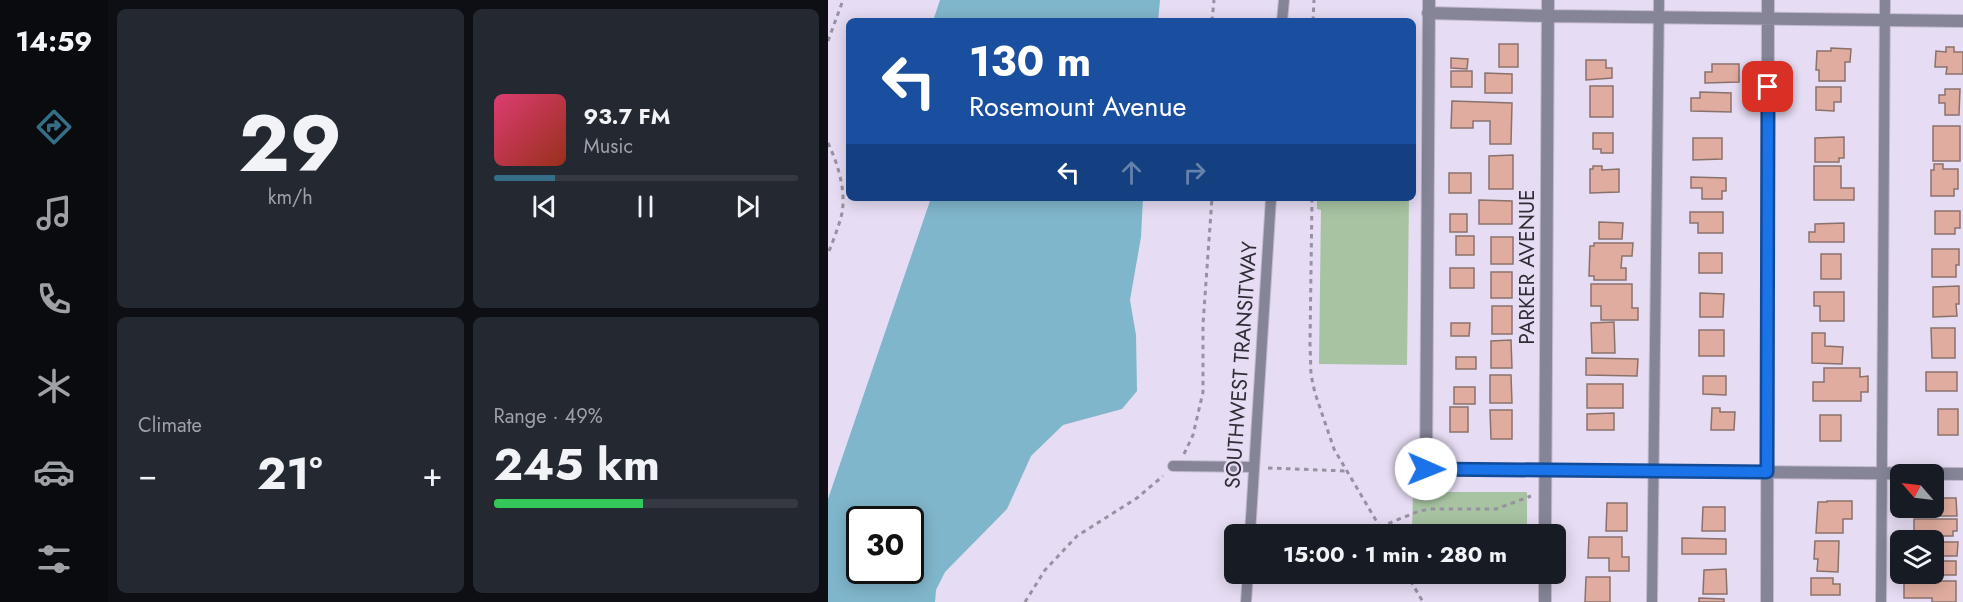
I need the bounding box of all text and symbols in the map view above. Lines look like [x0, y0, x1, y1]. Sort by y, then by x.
text: 14:59 [16, 22, 92, 61]
text: 130 m [969, 31, 1091, 92]
icon: left [870, 42, 948, 120]
pin [1742, 61, 1793, 112]
icon: arrive [1751, 70, 1784, 103]
text: Rosemount Avenue [969, 87, 1187, 126]
text: 29 [239, 88, 342, 200]
text: 93.7 FM [584, 100, 670, 132]
icon: directions [33, 106, 75, 148]
text: Music [584, 132, 633, 161]
icon: left [1052, 156, 1085, 189]
icon: ahead [1115, 156, 1148, 189]
icon: right [1178, 156, 1211, 189]
text: km/h [268, 183, 313, 212]
street label: PARKER AVENUE [1512, 189, 1542, 345]
icon: previous [528, 190, 561, 223]
icon: pause [629, 190, 662, 223]
icon: next [731, 190, 764, 223]
icon: music [33, 192, 75, 234]
street label: SOUTHWEST TRANSITWAY [1217, 240, 1265, 490]
icon: phone [33, 278, 75, 320]
icon: climate [33, 365, 75, 407]
text: Range · 49% [494, 402, 603, 431]
text: Climate [138, 411, 202, 440]
text: 245 km [494, 432, 660, 497]
position arrow [1394, 437, 1458, 501]
text: 21° [257, 441, 323, 506]
icon: car [33, 451, 75, 493]
text: − [138, 451, 157, 498]
text: + [422, 451, 442, 498]
north arrow [1890, 464, 1944, 518]
map controls [1890, 464, 1944, 584]
speed limit sign: 30 [846, 506, 924, 584]
button: layers [1890, 530, 1944, 584]
icon: filters [33, 538, 75, 580]
text: 15:00 · 1 min · 280 m [1283, 538, 1507, 570]

